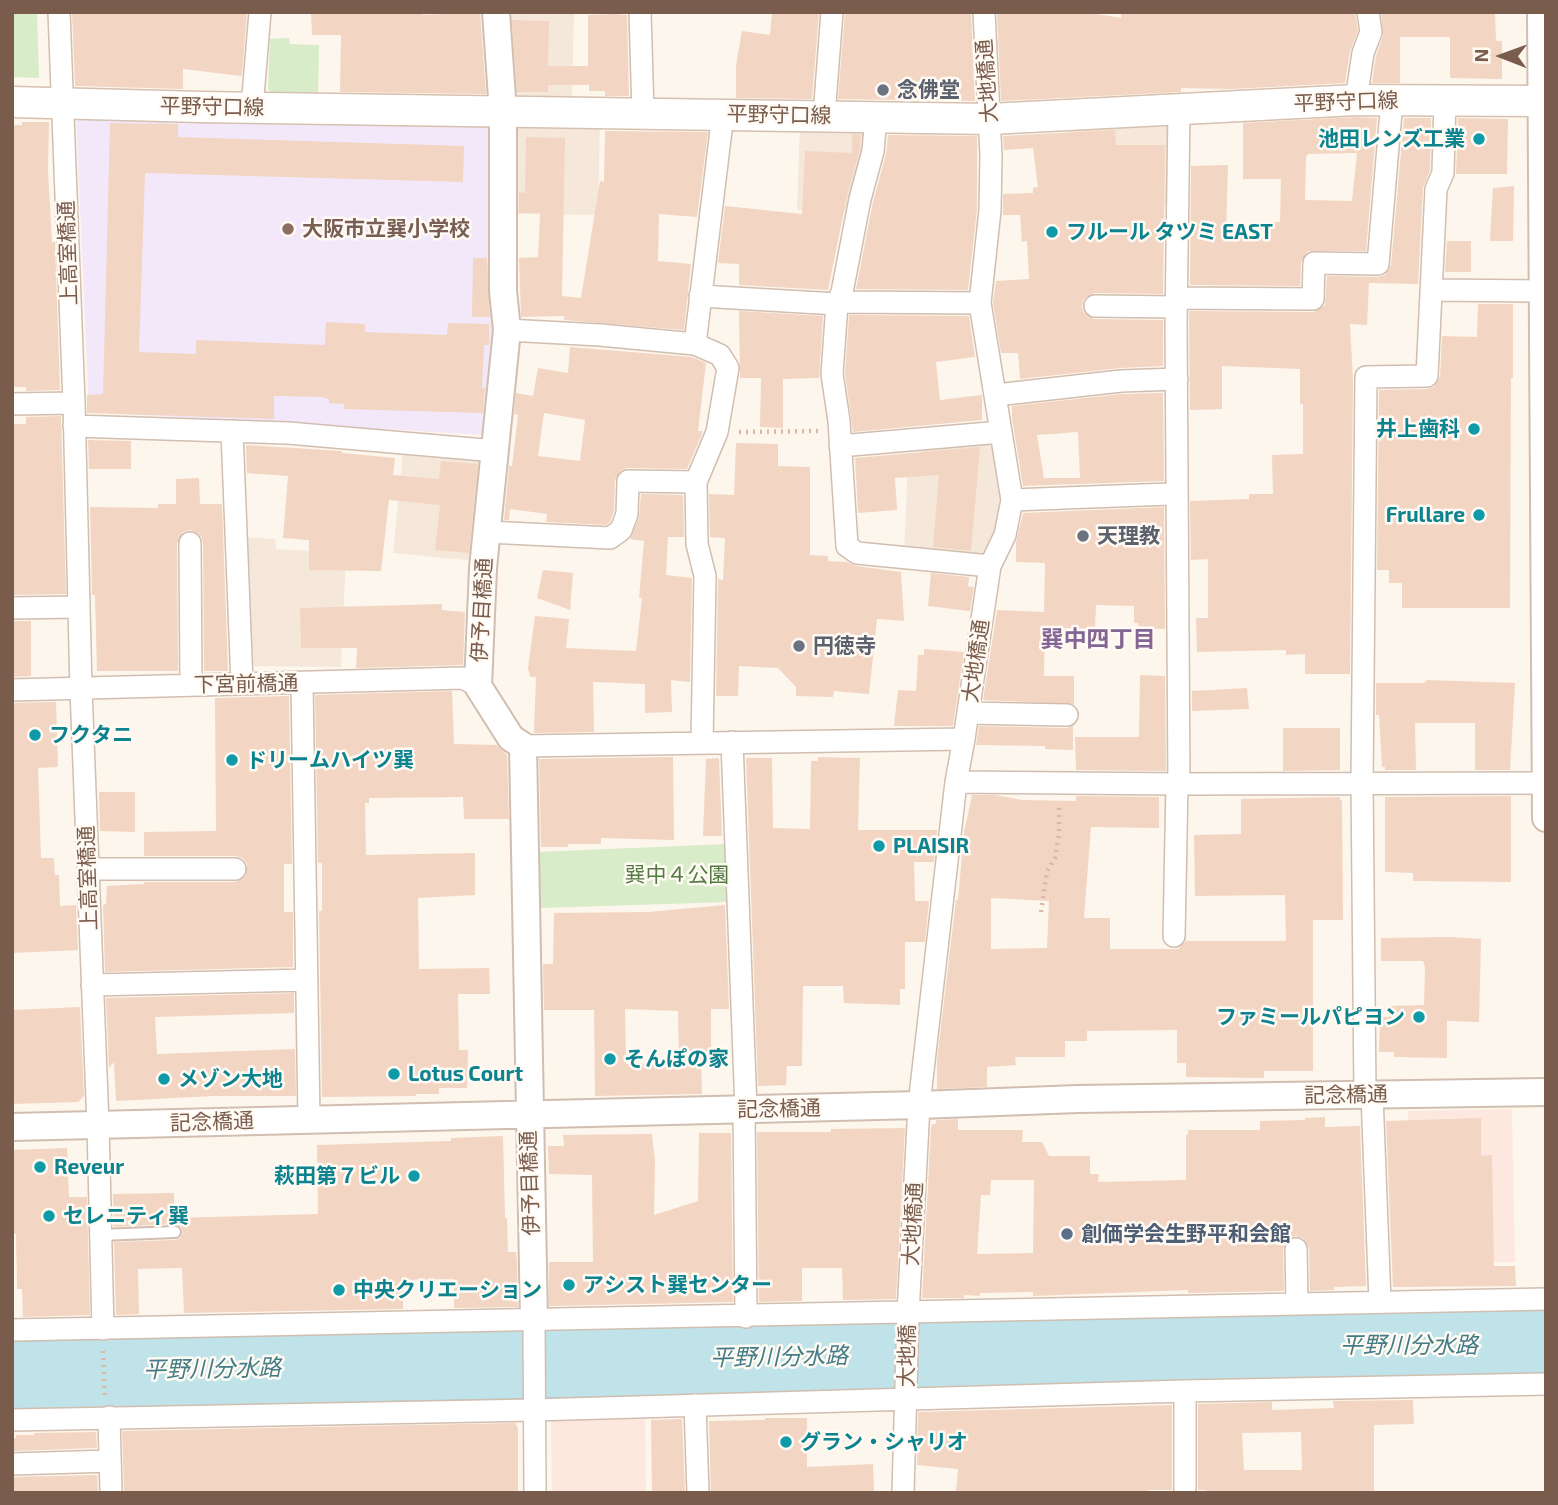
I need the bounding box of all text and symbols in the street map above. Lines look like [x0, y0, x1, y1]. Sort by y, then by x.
north arrow [1467, 21, 1537, 91]
street label: 大地橋通 [972, 38, 1002, 124]
text: N [1469, 49, 1492, 63]
place label: 念佛堂 [897, 77, 960, 103]
marker: 念佛堂 [875, 82, 891, 98]
street label: 平野守口線 [1293, 88, 1399, 116]
street label: 平野守口線 [159, 93, 265, 121]
street label: 平野守口線 [726, 101, 832, 129]
place label: 池田レンズ工業 [1318, 126, 1465, 152]
marker: 池田レンズ工業 [1471, 131, 1487, 147]
street label: 上高室橋通 [54, 200, 82, 306]
place label: 大阪市立巽小学校 [302, 216, 470, 242]
place label: フルール タツミ EAST [1066, 219, 1273, 245]
marker: 大阪市立巽小学校 [280, 221, 296, 237]
marker: フルール タツミ EAST [1044, 224, 1060, 240]
place label: 井上歯科 [1376, 416, 1460, 442]
marker: 井上歯科 [1466, 421, 1482, 437]
place label: Frullare [1386, 502, 1465, 528]
marker: Frullare [1471, 507, 1487, 523]
place label: 天理教 [1097, 523, 1160, 549]
marker: 天理教 [1075, 528, 1091, 544]
street label: 伊予目橋通 [467, 557, 497, 663]
street label: 大地橋通 [958, 618, 994, 704]
district label: 巽中四丁目 [1041, 625, 1155, 653]
place label: 円徳寺 [813, 633, 876, 659]
marker: 円徳寺 [791, 638, 807, 654]
street label: 下宮前橋通 [193, 670, 299, 698]
place label: フクタニ [49, 722, 133, 748]
marker: フクタニ [27, 727, 43, 743]
place label: ドリームハイツ巽 [246, 747, 414, 773]
marker: ドリームハイツ巽 [224, 752, 240, 768]
street label: 上高室橋通 [74, 825, 102, 931]
place label: PLAISIR [893, 833, 969, 859]
marker: PLAISIR [871, 838, 887, 854]
park label: 巽中４公園 [625, 862, 729, 888]
place label: ファミールパピヨン [1216, 1004, 1405, 1030]
marker: ファミールパピヨン [1411, 1009, 1427, 1025]
place label: そんぽの家 [624, 1046, 729, 1072]
marker: そんぽの家 [602, 1051, 618, 1067]
place label: Lotus Court [408, 1061, 523, 1087]
place label: メゾン大地 [178, 1066, 283, 1092]
marker: Lotus Court [386, 1066, 402, 1082]
marker: メゾン大地 [156, 1071, 172, 1087]
street label: 記念橋通 [1304, 1082, 1388, 1108]
street label: 記念橋通 [737, 1096, 821, 1122]
street label: 記念橋通 [170, 1108, 254, 1136]
street label: 伊予目橋通 [516, 1130, 544, 1236]
place label: Reveur [54, 1154, 124, 1180]
marker: Reveur [32, 1159, 48, 1175]
place label: 萩田第７ビル [274, 1163, 400, 1189]
marker: 萩田第７ビル [406, 1168, 422, 1184]
street label: 大地橋通 [898, 1181, 928, 1267]
place label: セレニティ巽 [63, 1203, 189, 1229]
marker: セレニティ巽 [41, 1208, 57, 1224]
place label: 創価学会生野平和会館 [1081, 1221, 1291, 1247]
marker: 創価学会生野平和会館 [1059, 1226, 1075, 1242]
place label: アシスト巽センター [583, 1272, 772, 1298]
place label: 中央クリエーション [353, 1277, 542, 1303]
marker: アシスト巽センター [561, 1277, 577, 1293]
marker: 中央クリエーション [331, 1282, 347, 1298]
street label: 大地橋 [894, 1324, 920, 1388]
water label: 平野川分水路 [1340, 1331, 1478, 1359]
water label: 平野川分水路 [710, 1342, 848, 1372]
water label: 平野川分水路 [143, 1354, 281, 1384]
place label: グラン・シャリオ [800, 1429, 968, 1455]
marker: グラン・シャリオ [778, 1434, 794, 1450]

